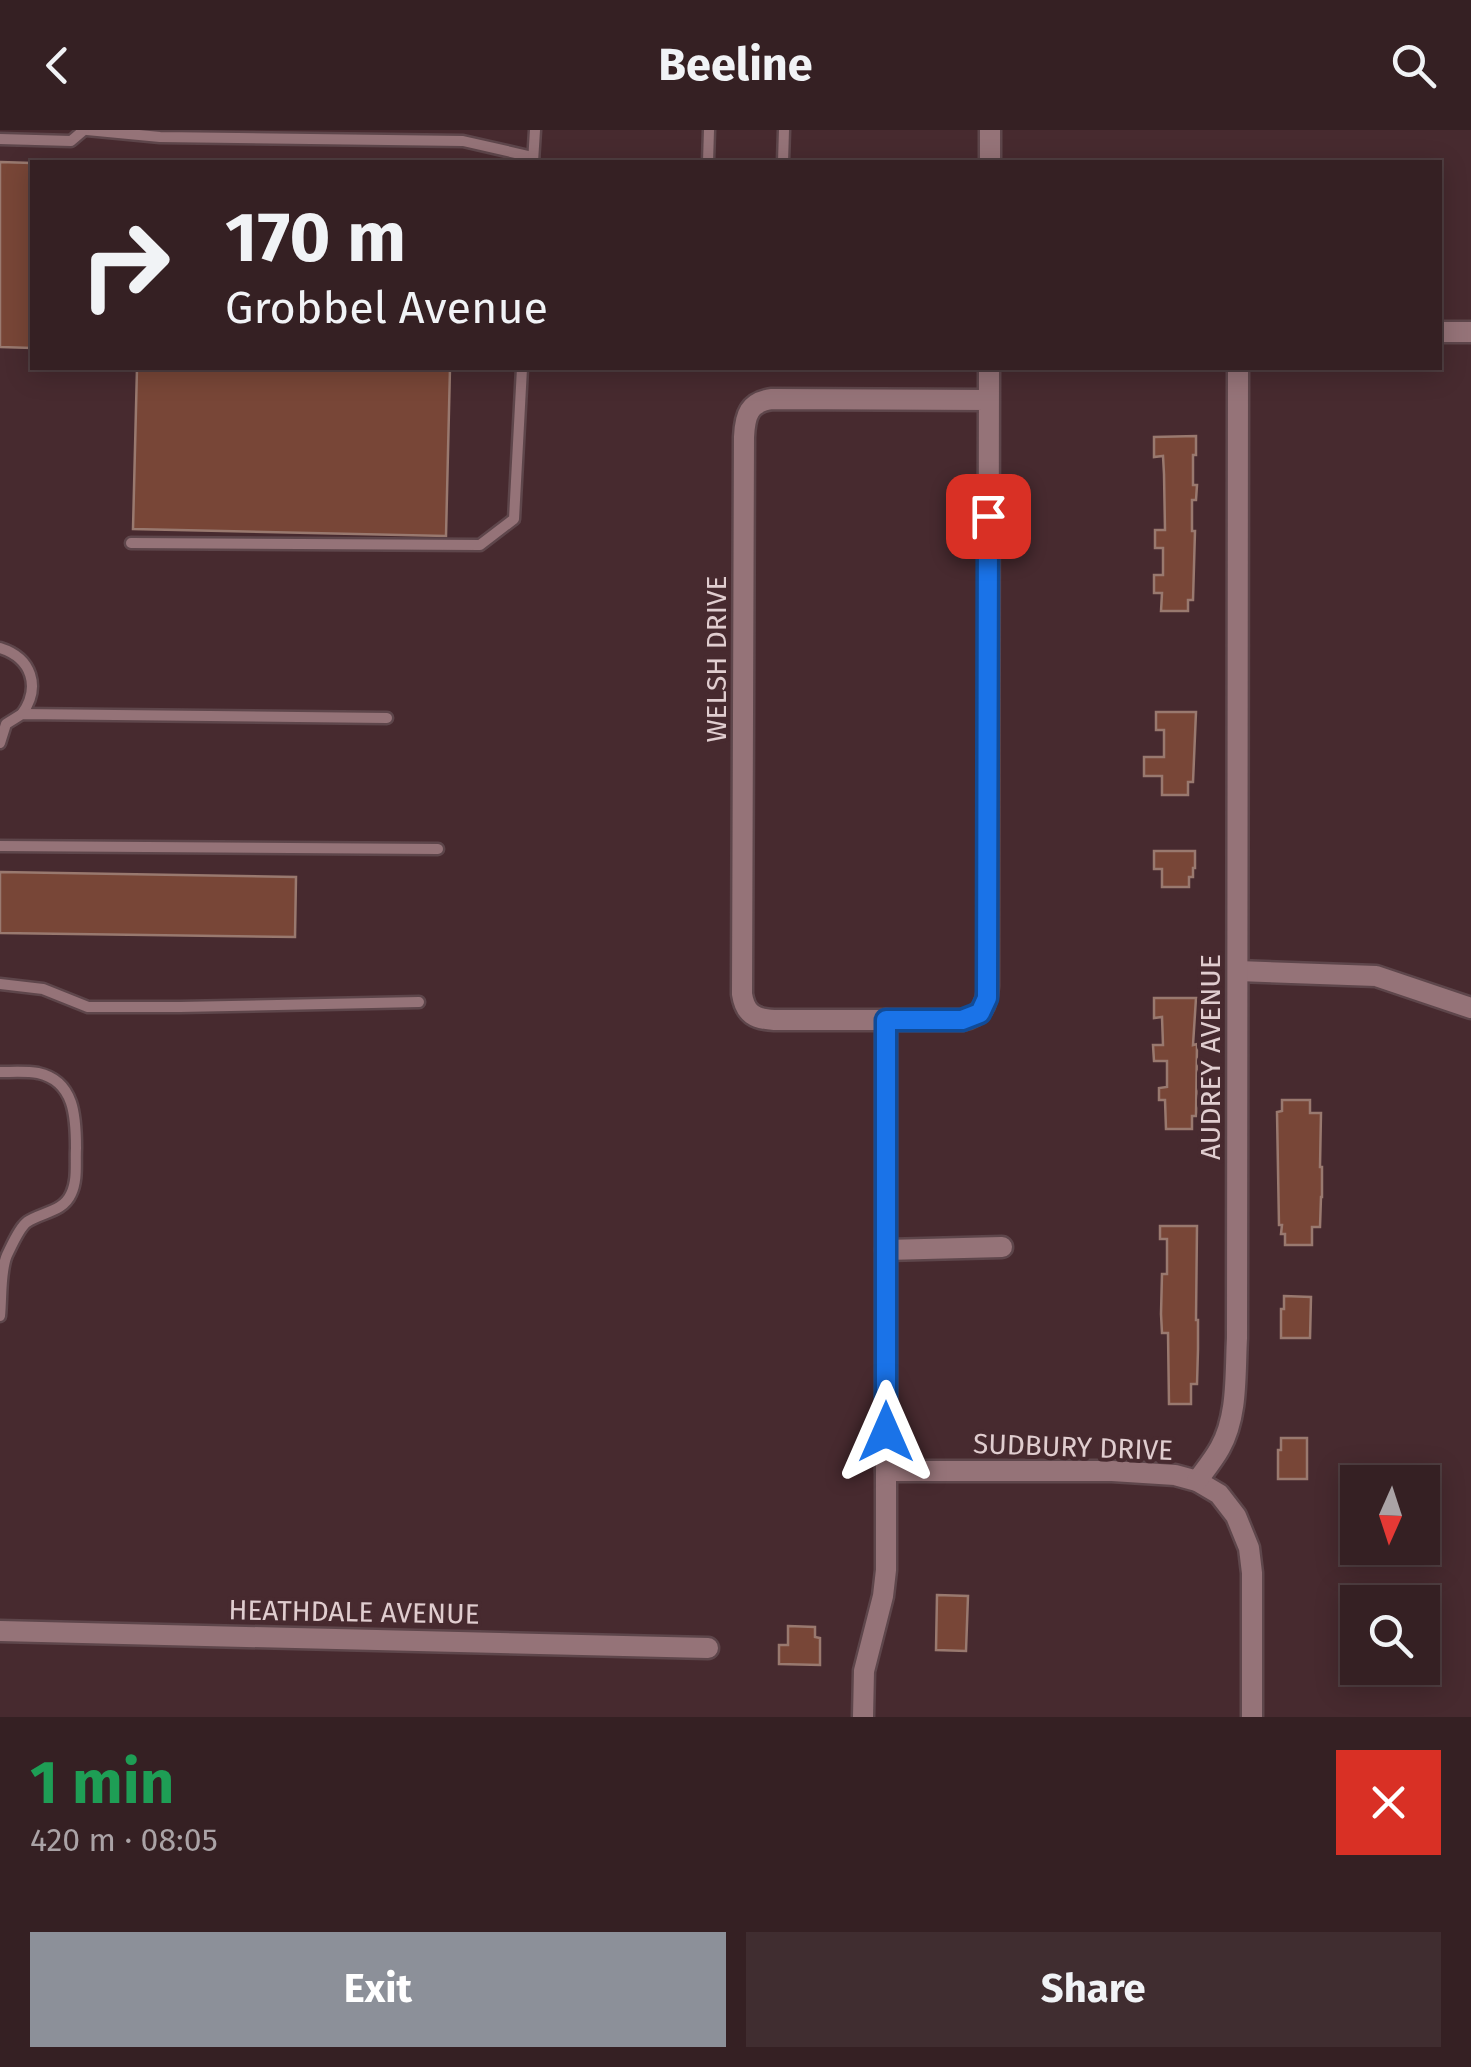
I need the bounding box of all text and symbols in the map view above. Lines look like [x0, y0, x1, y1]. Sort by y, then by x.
icon: back [30, 38, 85, 93]
text: Beeline [658, 38, 813, 92]
icon: search [1386, 38, 1441, 93]
text: 170 m [225, 196, 406, 280]
icon: right [60, 200, 190, 330]
text: Grobbel Avenue [225, 281, 548, 335]
pin [946, 474, 1031, 559]
icon: arrive [961, 489, 1016, 544]
street label: WELSH DRIVE [700, 575, 733, 743]
street label: AUDREY AVENUE [1194, 954, 1227, 1160]
position arrow [834, 1380, 938, 1484]
street label: SUDBURY DRIVE [972, 1427, 1174, 1467]
north arrow [1340, 1465, 1440, 1565]
map controls [1340, 1465, 1440, 1685]
button: search [1340, 1585, 1440, 1685]
street label: HEATHDALE AVENUE [228, 1593, 480, 1631]
text: 1 min [30, 1747, 174, 1819]
button: close [1336, 1750, 1441, 1855]
text: 420 m · 08:05 [30, 1821, 218, 1859]
button: Exit [30, 1932, 726, 2047]
button: Share [746, 1932, 1441, 2047]

